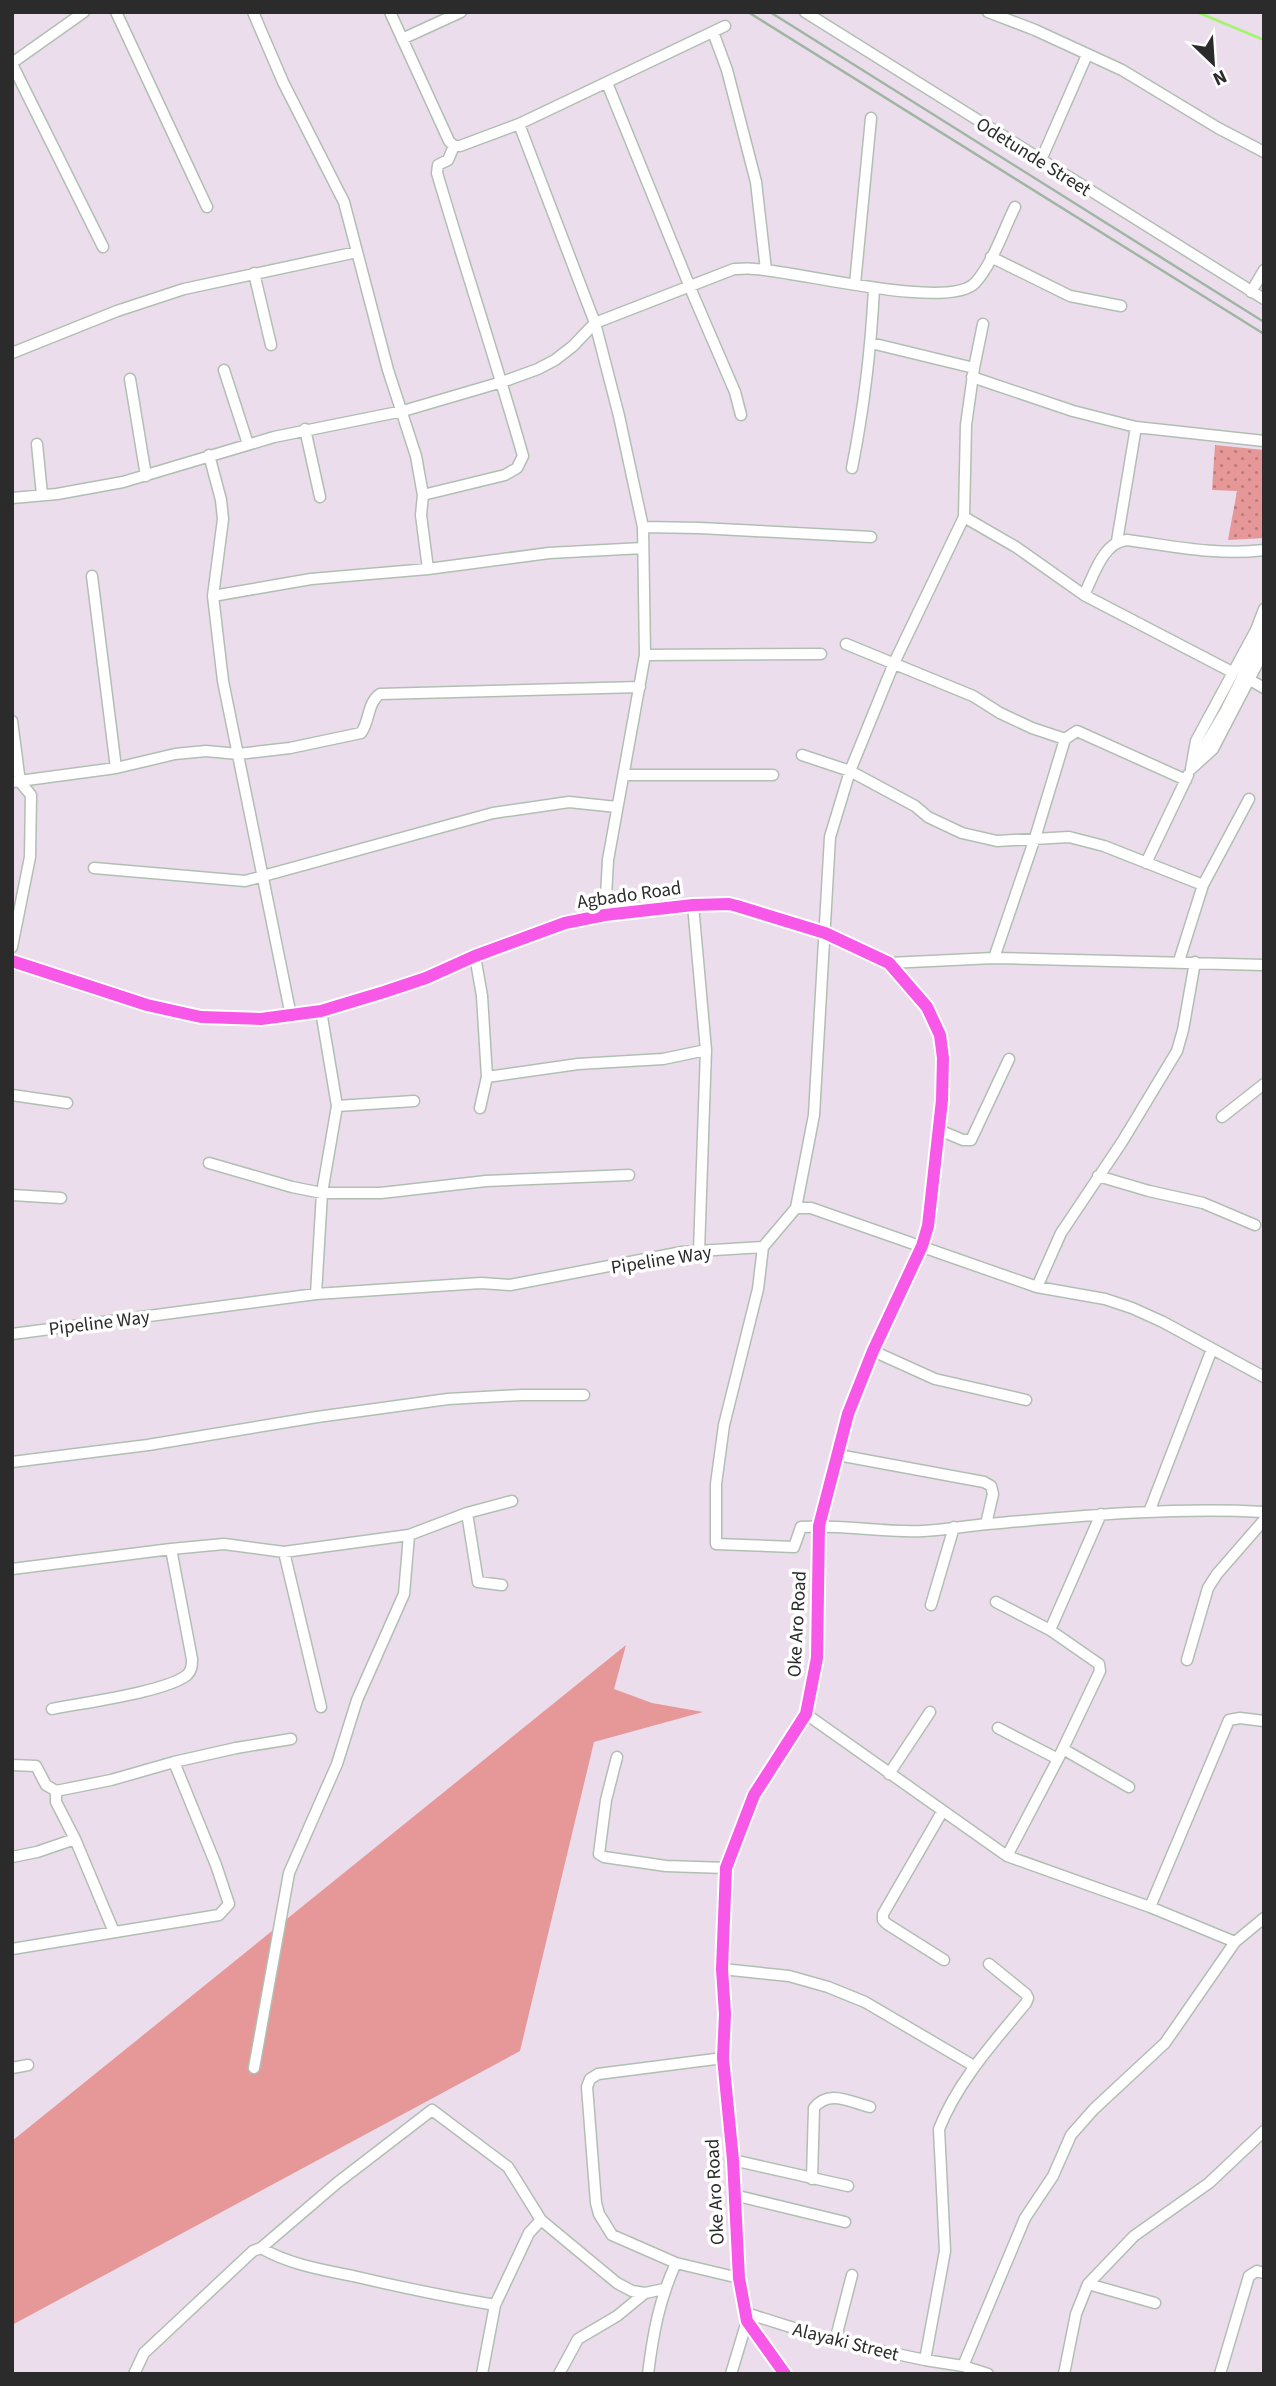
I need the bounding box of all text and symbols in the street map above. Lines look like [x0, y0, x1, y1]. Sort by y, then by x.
north arrow [1178, 28, 1248, 98]
text: N [1208, 62, 1231, 92]
street label: Odetunde Street [971, 111, 1096, 204]
street label: Agbado Road [575, 875, 683, 916]
street label: Pipeline Way [609, 1239, 714, 1282]
street label: Pipeline Way [47, 1304, 151, 1343]
street label: Oke Aro Road [781, 1570, 814, 1678]
street label: Oke Aro Road [699, 2138, 732, 2246]
street label: Alayaki Street [790, 2316, 902, 2369]

